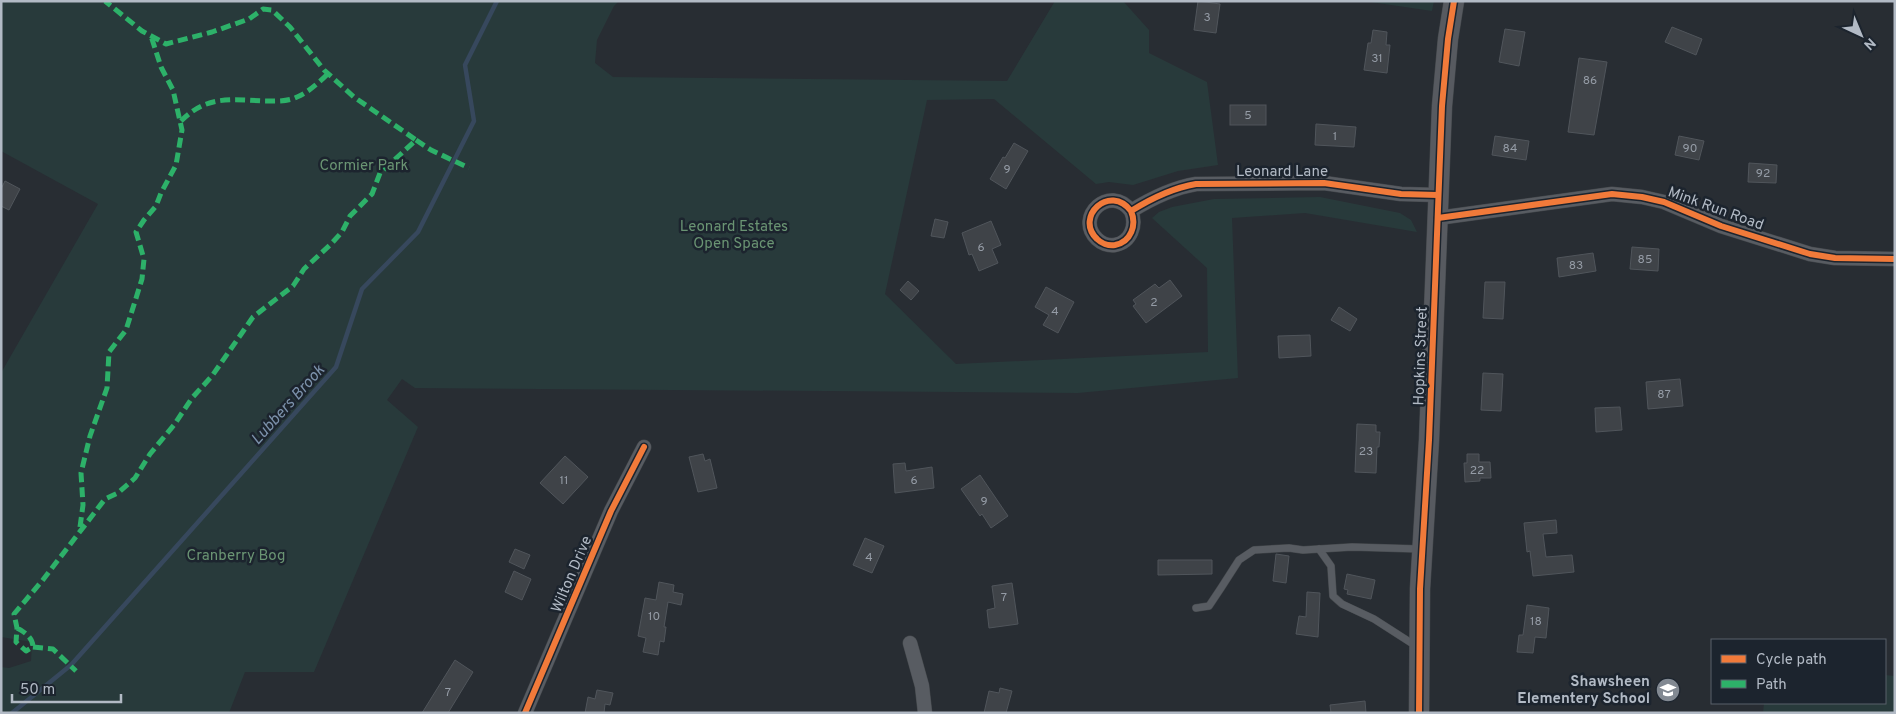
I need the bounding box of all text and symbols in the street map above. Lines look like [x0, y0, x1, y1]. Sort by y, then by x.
house number: 3 [1203, 10, 1211, 26]
north arrow [1836, 10, 1886, 60]
text: N [1859, 34, 1879, 53]
house number: 31 [1371, 51, 1383, 67]
house number: 86 [1583, 73, 1597, 89]
house number: 5 [1244, 108, 1252, 124]
house number: 1 [1333, 129, 1337, 145]
house number: 84 [1503, 141, 1517, 157]
house number: 90 [1683, 141, 1697, 157]
park label: Cormier Park [320, 157, 408, 176]
house number: 9 [1003, 162, 1011, 178]
street label: Leonard Lane [1236, 163, 1328, 182]
house number: 92 [1756, 166, 1770, 182]
street label: Mink Run Road [1665, 183, 1766, 236]
park label: Leonard Estates Open Space [680, 218, 788, 254]
house number: 6 [977, 240, 985, 256]
house number: 85 [1638, 252, 1652, 268]
house number: 83 [1569, 258, 1583, 274]
house number: 2 [1150, 295, 1158, 311]
house number: 4 [1051, 304, 1059, 320]
street label: Hopkins Street [1410, 306, 1433, 406]
water label: Lubbers Brook [247, 361, 330, 449]
house number: 87 [1657, 387, 1671, 403]
house number: 23 [1359, 444, 1373, 460]
house number: 22 [1470, 463, 1484, 479]
house number: 11 [560, 473, 568, 489]
house number: 6 [910, 473, 918, 489]
house number: 9 [980, 494, 988, 510]
street label: Wilton Drive [548, 533, 597, 616]
park label: Cranberry Bog [187, 547, 285, 566]
house number: 4 [865, 550, 873, 566]
house number: 7 [1001, 590, 1007, 606]
house number: 10 [648, 609, 660, 625]
house number: 18 [1530, 614, 1542, 630]
legend [1711, 639, 1886, 704]
text: Cycle path [1756, 651, 1827, 670]
scale bar [12, 672, 121, 704]
place label: Shawsheen Elementery School [1517, 673, 1650, 709]
text: Path [1756, 676, 1787, 695]
school or university icon: Shawsheen Elementery School [1655, 677, 1681, 703]
text: 50 m [20, 681, 55, 700]
house number: 7 [445, 685, 451, 701]

